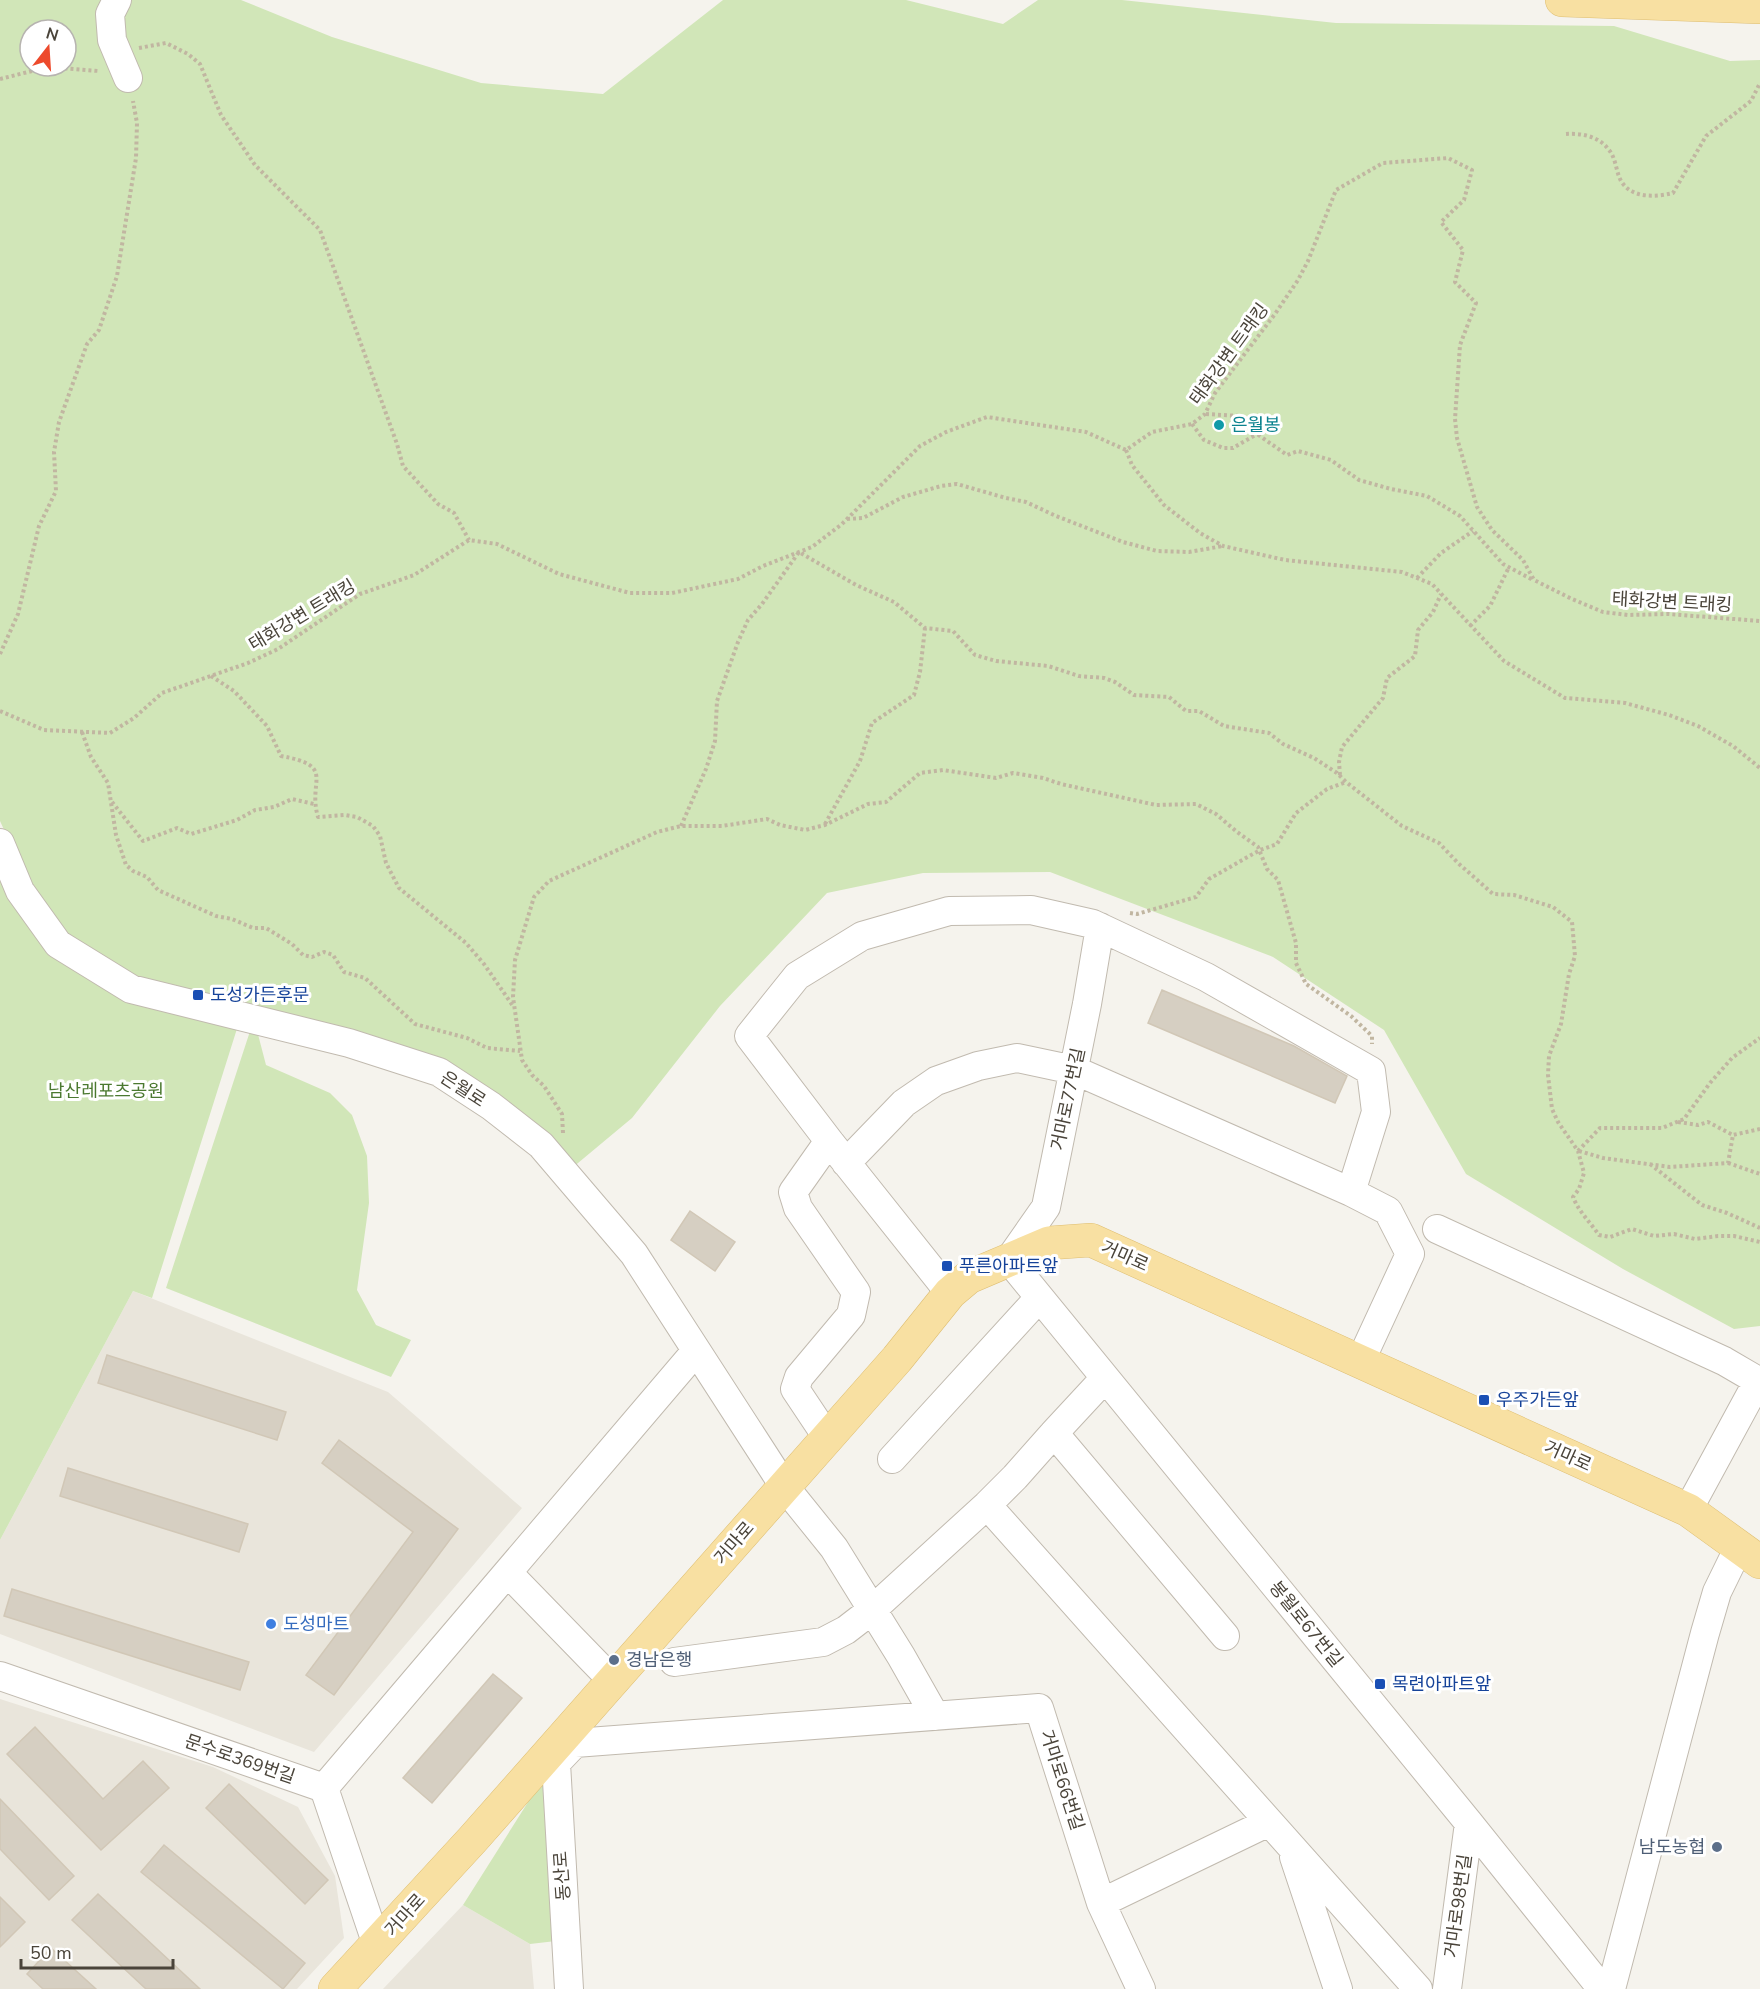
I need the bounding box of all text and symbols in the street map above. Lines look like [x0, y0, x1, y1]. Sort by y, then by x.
north arrow [18, 18, 78, 78]
text: N [43, 22, 61, 47]
street label: 태화강변 트래킹 [1184, 298, 1274, 410]
place label: 은월봉 [1231, 413, 1281, 437]
marker: 은월봉 [1212, 418, 1226, 432]
street label: 태화강변 트래킹 [244, 574, 360, 656]
street label: 태화강변 트래킹 [1611, 587, 1733, 617]
place label: 도성가든후문 [210, 983, 309, 1007]
marker: 도성가든후문 [191, 988, 205, 1002]
street label: 거마로77번길 [1045, 1045, 1091, 1153]
street label: 은월로 [436, 1065, 490, 1113]
park label: 남산레포츠공원 [48, 1079, 164, 1103]
street label: 거마로 [1097, 1235, 1153, 1277]
place label: 푸른아파트앞 [959, 1254, 1058, 1278]
marker: 푸른아파트앞 [940, 1259, 954, 1273]
place label: 우주가든앞 [1496, 1388, 1579, 1412]
marker: 우주가든앞 [1477, 1393, 1491, 1407]
street label: 거마로 [1540, 1435, 1596, 1477]
street label: 거마로 [709, 1516, 759, 1570]
street label: 봉월로67번길 [1264, 1576, 1348, 1672]
place label: 도성마트 [283, 1612, 349, 1636]
marker: 도성마트 [264, 1617, 278, 1631]
place label: 경남은행 [626, 1648, 692, 1672]
marker: 경남은행 [607, 1653, 621, 1667]
place label: 목련아파트앞 [1392, 1672, 1491, 1696]
marker: 목련아파트앞 [1373, 1677, 1387, 1691]
street label: 거마로66번길 [1034, 1727, 1090, 1833]
street label: 문수로369번길 [182, 1729, 298, 1789]
place label: 남도농협 [1639, 1835, 1705, 1859]
marker: 남도농협 [1710, 1840, 1724, 1854]
street label: 동산로 [548, 1850, 576, 1902]
street label: 거마로98번길 [1439, 1853, 1477, 1959]
street label: 거마로 [379, 1889, 431, 1941]
scale bar [21, 1932, 172, 1970]
text: 50 m [30, 1941, 72, 1965]

